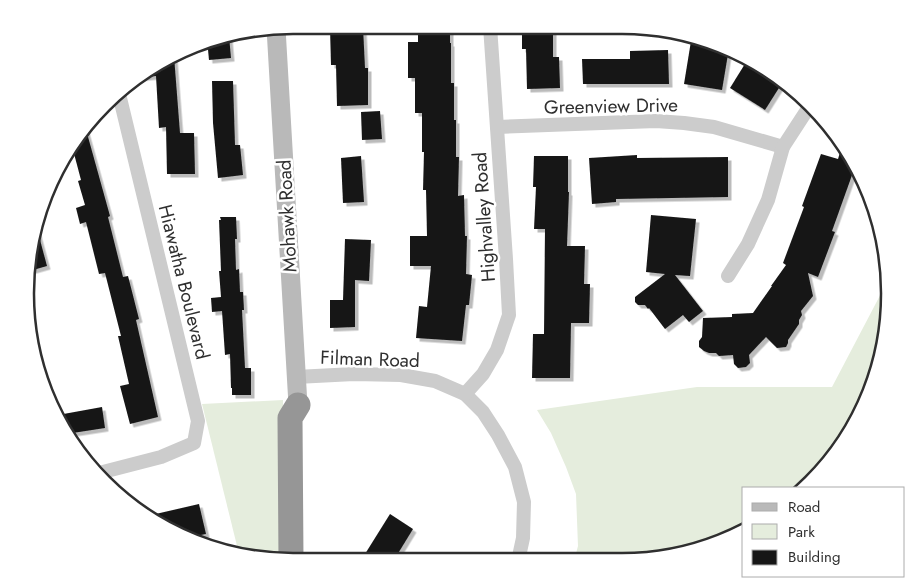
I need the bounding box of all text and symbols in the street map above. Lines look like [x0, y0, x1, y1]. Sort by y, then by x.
street label: Greenview Drive [544, 91, 678, 121]
street label: Highvalley Road [466, 151, 502, 283]
street label: Mohawk Road [271, 159, 303, 273]
street label: Hiawatha Boulevard [152, 202, 216, 362]
street label: Filman Road [320, 344, 420, 374]
legend [742, 487, 905, 577]
text: Road [788, 496, 820, 518]
text: Park [788, 521, 815, 543]
text: Building [788, 546, 840, 568]

